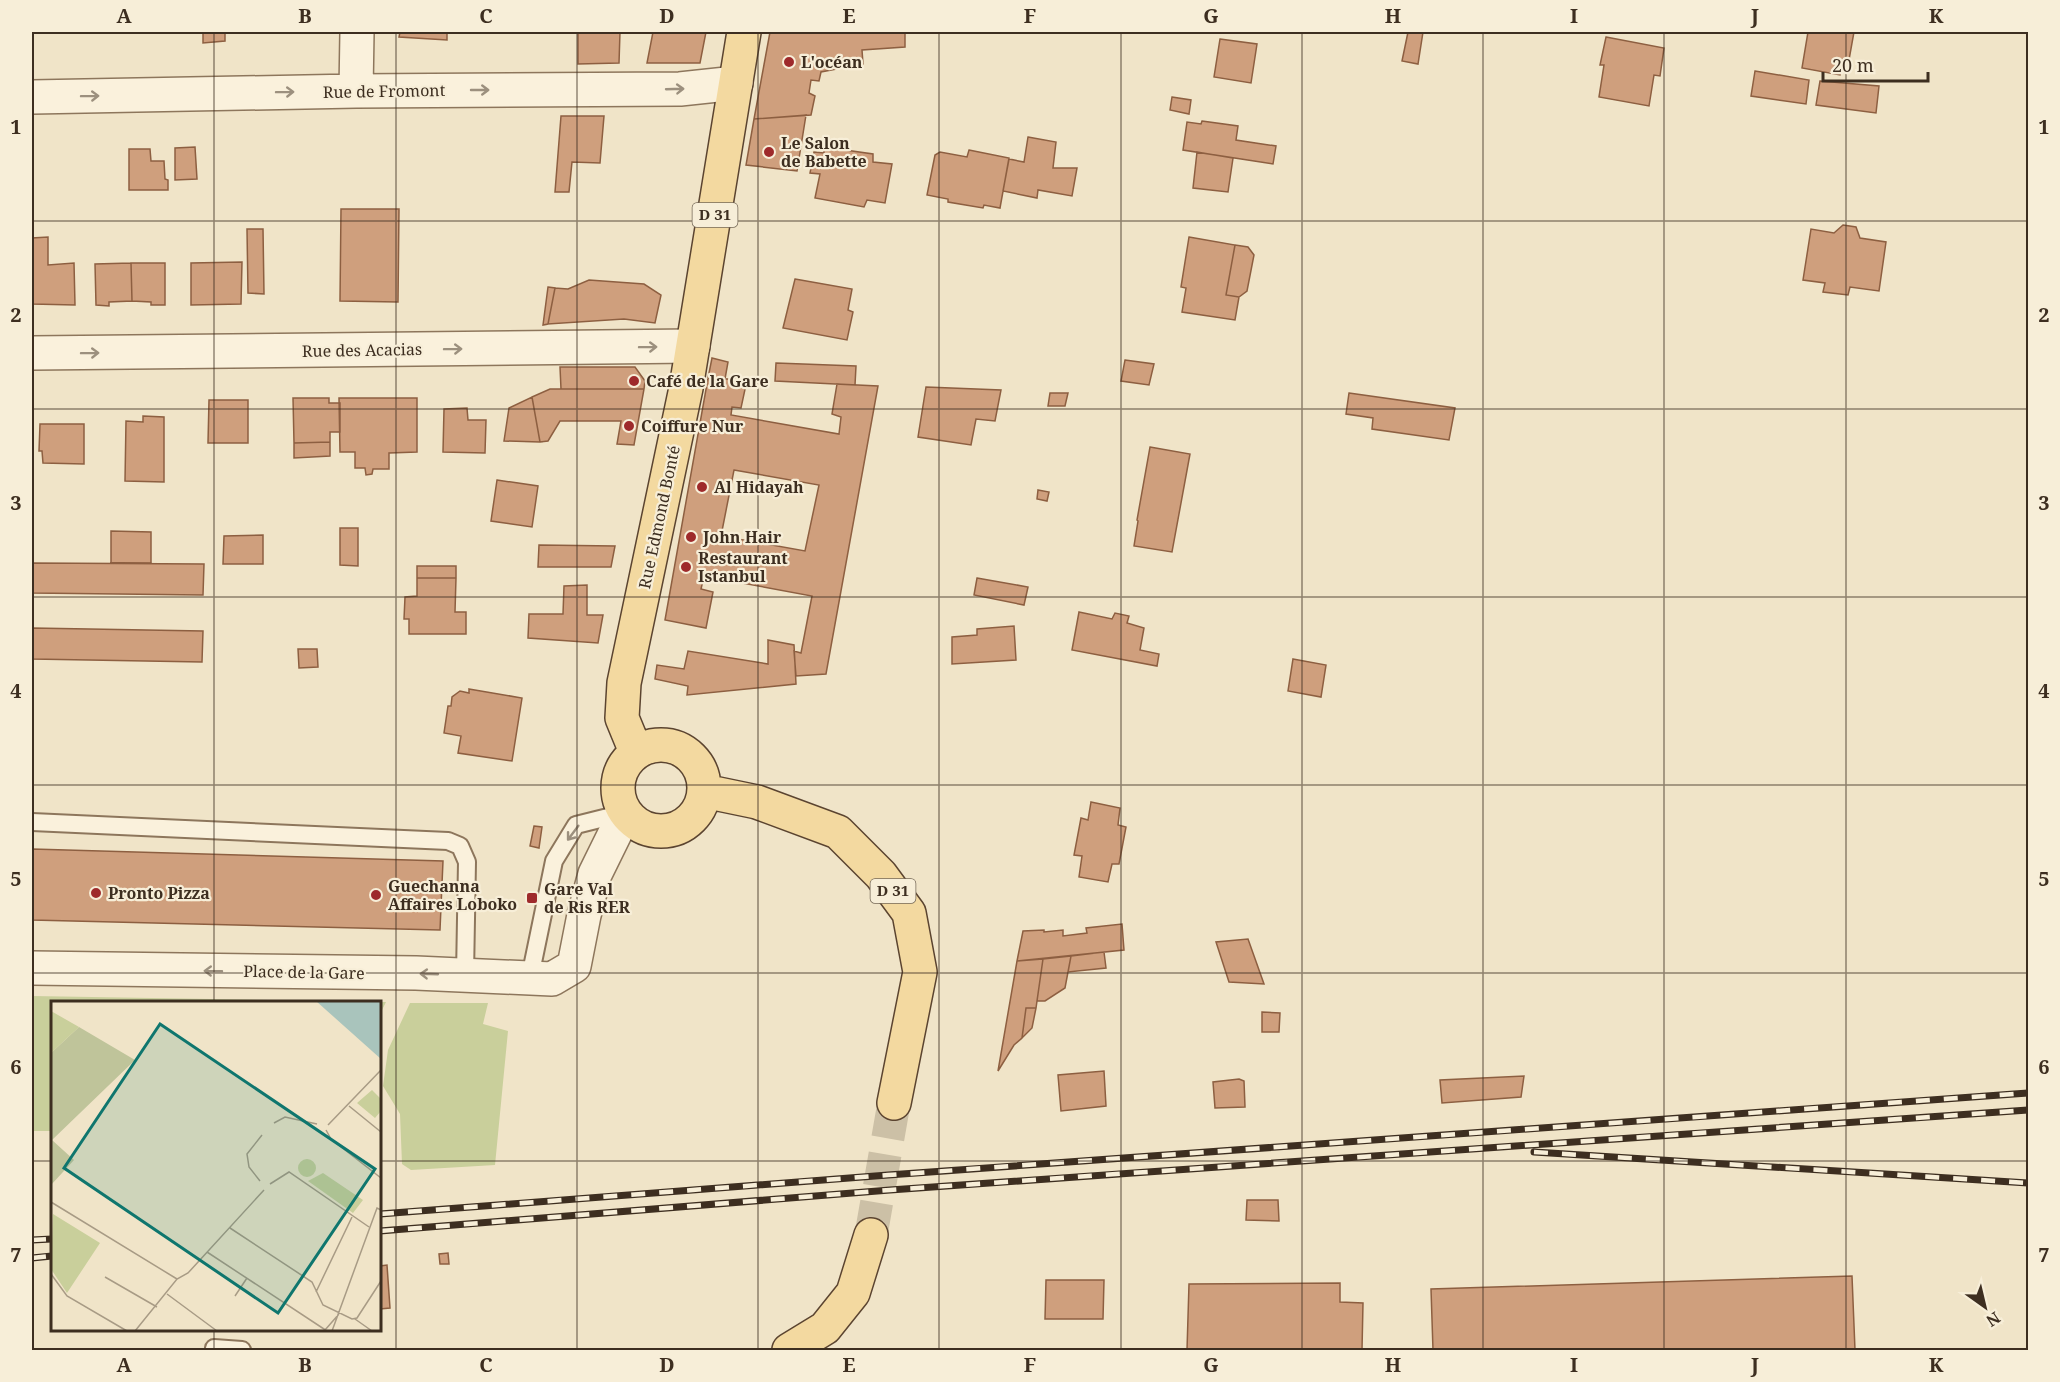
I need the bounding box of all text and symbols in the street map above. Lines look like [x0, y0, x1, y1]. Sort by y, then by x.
text: A [116, 2, 132, 29]
text: B [298, 2, 312, 29]
text: C [479, 2, 493, 29]
text: D [659, 2, 675, 29]
text: E [842, 2, 856, 29]
text: F [1024, 2, 1036, 29]
text: G [1203, 2, 1219, 29]
text: H [1385, 2, 1401, 29]
text: I [1570, 2, 1578, 29]
text: J [1750, 2, 1759, 29]
text: K [1929, 2, 1944, 29]
scale bar [1823, 45, 1928, 83]
place label: L'océan [801, 51, 863, 73]
text: 20 m [1832, 53, 1874, 77]
marker: L'océan [782, 55, 796, 69]
street label: Rue de Fromont [323, 79, 446, 103]
one-way arrow [664, 83, 684, 94]
one-way arrow [469, 84, 489, 96]
one-way arrow [274, 86, 294, 98]
one-way arrow [79, 90, 99, 102]
text: 1 [10, 113, 22, 140]
text: 1 [2038, 113, 2050, 140]
place label: Le Salon de Babette [781, 132, 867, 172]
marker: Le Salon de Babette [762, 145, 776, 159]
road number: D 31 [692, 203, 738, 227]
text: 2 [10, 301, 22, 328]
text: 2 [2038, 301, 2050, 328]
street label: Rue des Acacias [302, 338, 422, 362]
one-way arrow [637, 341, 657, 353]
one-way arrow [442, 343, 462, 355]
one-way arrow [79, 347, 99, 358]
place label: Café de la Gare [646, 370, 769, 392]
marker: Café de la Gare [627, 374, 641, 388]
place label: Coiffure Nur [641, 415, 744, 437]
marker: Coiffure Nur [622, 419, 636, 433]
street label: Rue Edmond Bonté [633, 443, 685, 591]
place label: Al Hidayah [714, 476, 804, 498]
marker: Al Hidayah [695, 480, 709, 494]
text: 3 [10, 489, 22, 516]
text: 3 [2038, 489, 2050, 516]
place label: John Hair [702, 526, 782, 548]
marker: John Hair [684, 530, 698, 544]
place label: Restaurant Istanbul [698, 547, 788, 587]
marker: Restaurant Istanbul [679, 560, 693, 574]
text: 4 [10, 677, 22, 704]
text: 4 [2038, 677, 2050, 704]
one-way arrow [566, 825, 579, 841]
text: 5 [10, 865, 22, 892]
text: 5 [2038, 865, 2050, 892]
place label: Guechanna Affaires Loboko [388, 875, 517, 915]
place label: Gare Val de Ris RER [544, 878, 630, 918]
road number: D 31 [870, 879, 916, 903]
place label: Pronto Pizza [108, 882, 210, 904]
marker: Pronto Pizza [89, 886, 103, 900]
marker: Guechanna Affaires Loboko [369, 888, 383, 902]
marker: Gare Val de Ris RER [525, 891, 539, 905]
street label: Place de la Gare [243, 960, 365, 984]
one-way arrow [204, 965, 224, 977]
one-way arrow [420, 968, 440, 979]
inset map [51, 1001, 381, 1331]
text: 6 [10, 1053, 22, 1080]
text: 6 [2038, 1053, 2050, 1080]
text: 7 [10, 1241, 22, 1268]
text: 7 [2038, 1241, 2050, 1268]
north arrow [1955, 1277, 2015, 1337]
text: N [1982, 1307, 2005, 1332]
text: A [116, 1351, 132, 1378]
text: B [298, 1351, 312, 1378]
text: C [479, 1351, 493, 1378]
text: D [659, 1351, 675, 1378]
text: E [842, 1351, 856, 1378]
text: F [1024, 1351, 1036, 1378]
text: G [1203, 1351, 1219, 1378]
text: H [1385, 1351, 1401, 1378]
text: I [1570, 1351, 1578, 1378]
text: J [1750, 1351, 1759, 1378]
text: K [1929, 1351, 1944, 1378]

